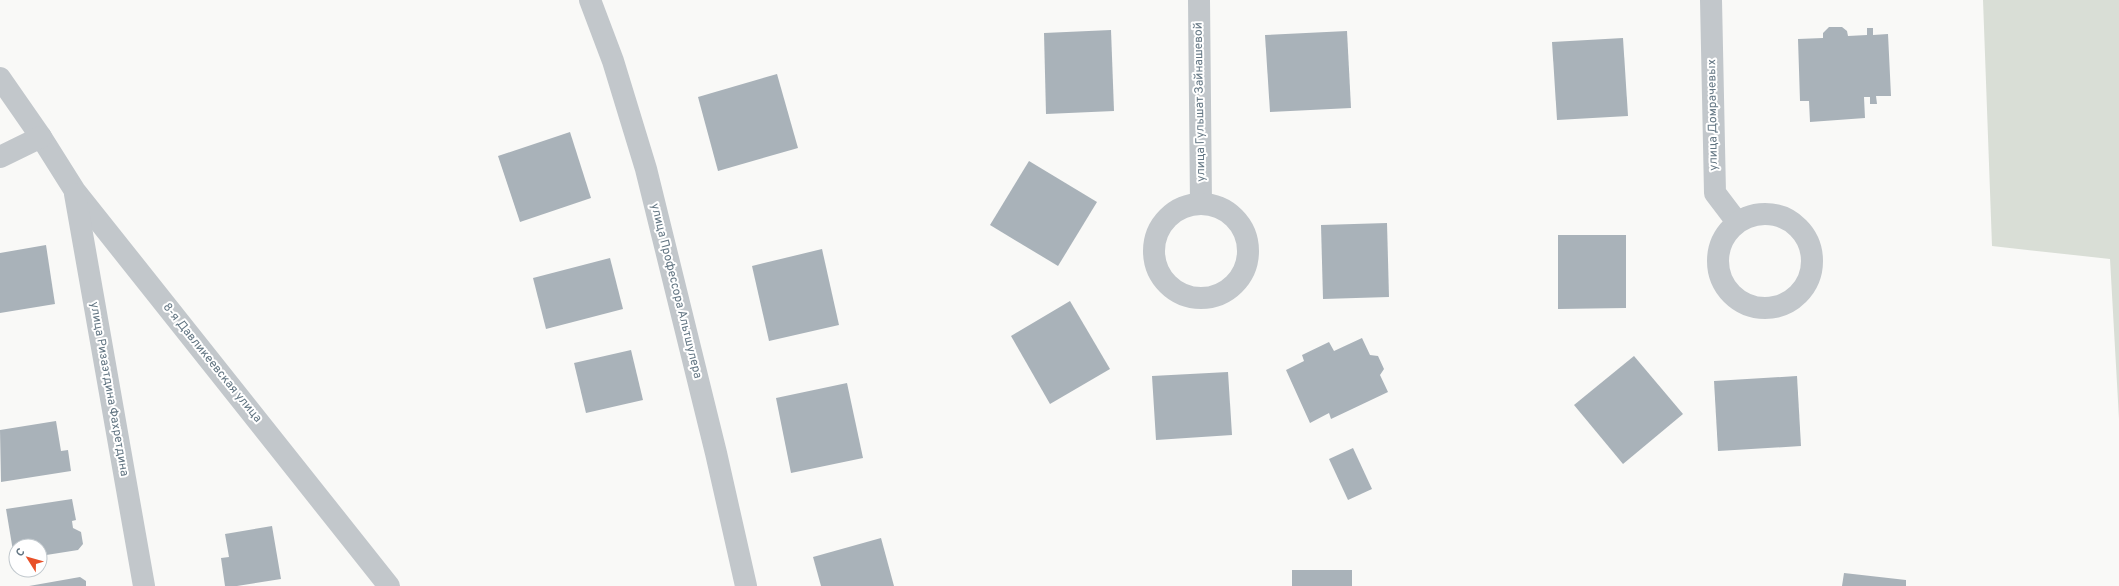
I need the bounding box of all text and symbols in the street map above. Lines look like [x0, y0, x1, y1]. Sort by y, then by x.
street label: улица Гульшат Зайнашевой [1191, 22, 1209, 182]
street label: улица Домрачевых [1704, 59, 1722, 171]
street label: улица Профессора Альтшулера [646, 202, 706, 380]
street label: улица Ризаэтдина Фахретдина [86, 300, 132, 478]
street label: 8-я Давликеевская улица [159, 300, 265, 426]
north arrow [8, 538, 48, 578]
text: С [13, 546, 29, 560]

